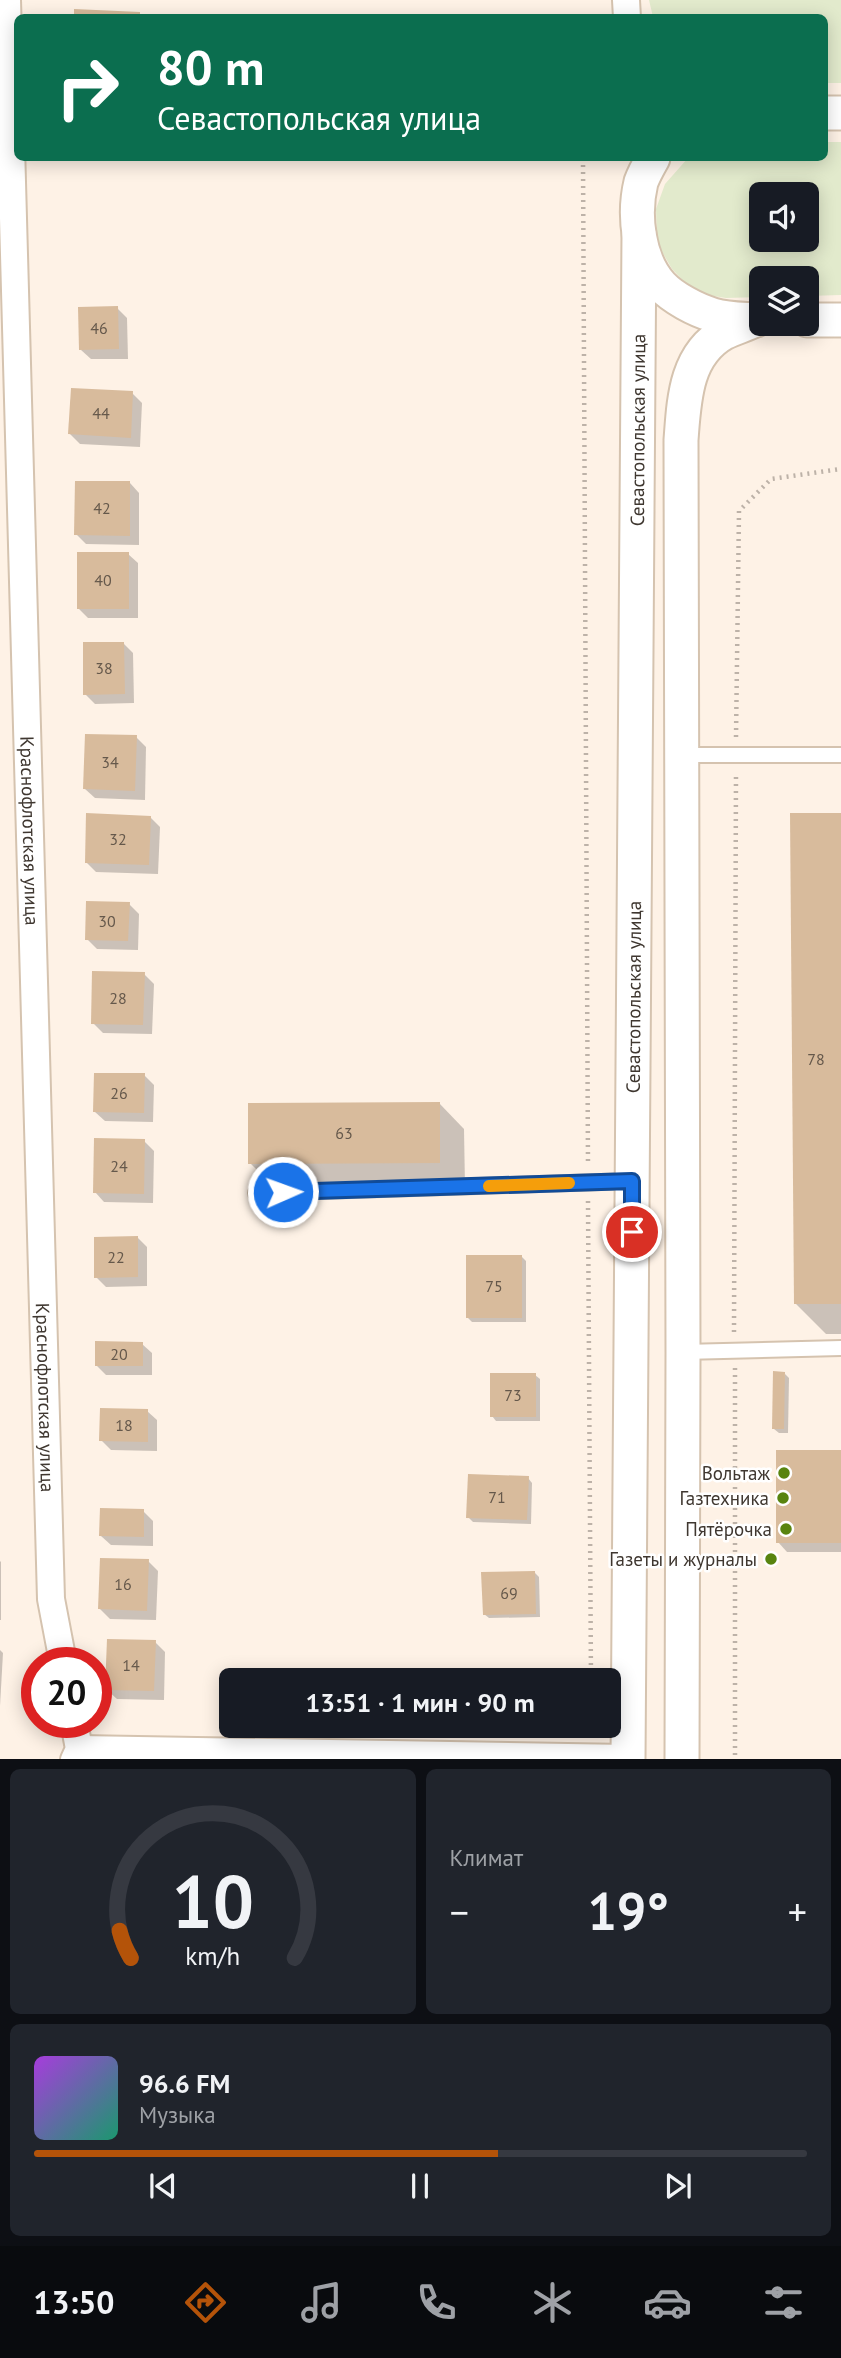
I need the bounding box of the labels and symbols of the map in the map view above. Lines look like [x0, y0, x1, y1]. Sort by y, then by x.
house number: 46 [90, 318, 108, 338]
street label: Севастопольская улица [625, 334, 650, 526]
house number: 44 [92, 403, 110, 423]
house number: 42 [93, 498, 111, 518]
house number: 40 [94, 570, 112, 590]
house number: 38 [95, 658, 113, 678]
street label: Краснофлотская улица [15, 736, 44, 926]
house number: 34 [101, 752, 119, 772]
house number: 32 [109, 829, 127, 849]
street label: Севастопольская улица [621, 901, 646, 1093]
house number: 30 [98, 911, 116, 931]
house number: 28 [109, 988, 127, 1008]
house number: 78 [807, 1049, 825, 1069]
house number: 26 [110, 1083, 128, 1103]
house number: 63 [335, 1123, 353, 1143]
position arrow [246, 1155, 320, 1229]
house number: 24 [110, 1156, 128, 1176]
pin [602, 1202, 662, 1262]
house number: 22 [107, 1247, 125, 1267]
house number: 75 [485, 1276, 503, 1296]
street label: Краснофлотская улица [31, 1302, 60, 1493]
house number: 20 [110, 1344, 128, 1364]
house number: 73 [504, 1385, 522, 1405]
house number: 18 [115, 1415, 133, 1435]
place label: Вольтаж [702, 1461, 770, 1485]
marker: Вольтаж [776, 1465, 792, 1481]
place label: Газтехника [679, 1486, 769, 1510]
house number: 71 [488, 1487, 506, 1507]
marker: Газтехника [775, 1490, 791, 1506]
place label: Пятёрочка [685, 1517, 772, 1541]
marker: Пятёрочка [778, 1521, 794, 1537]
place label: Газеты и журналы [609, 1547, 757, 1571]
marker: Газеты и журналы [763, 1551, 779, 1567]
house number: 16 [114, 1574, 132, 1594]
house number: 69 [500, 1583, 518, 1603]
speed limit sign: 20 [21, 1647, 112, 1738]
house number: 14 [122, 1655, 140, 1675]

